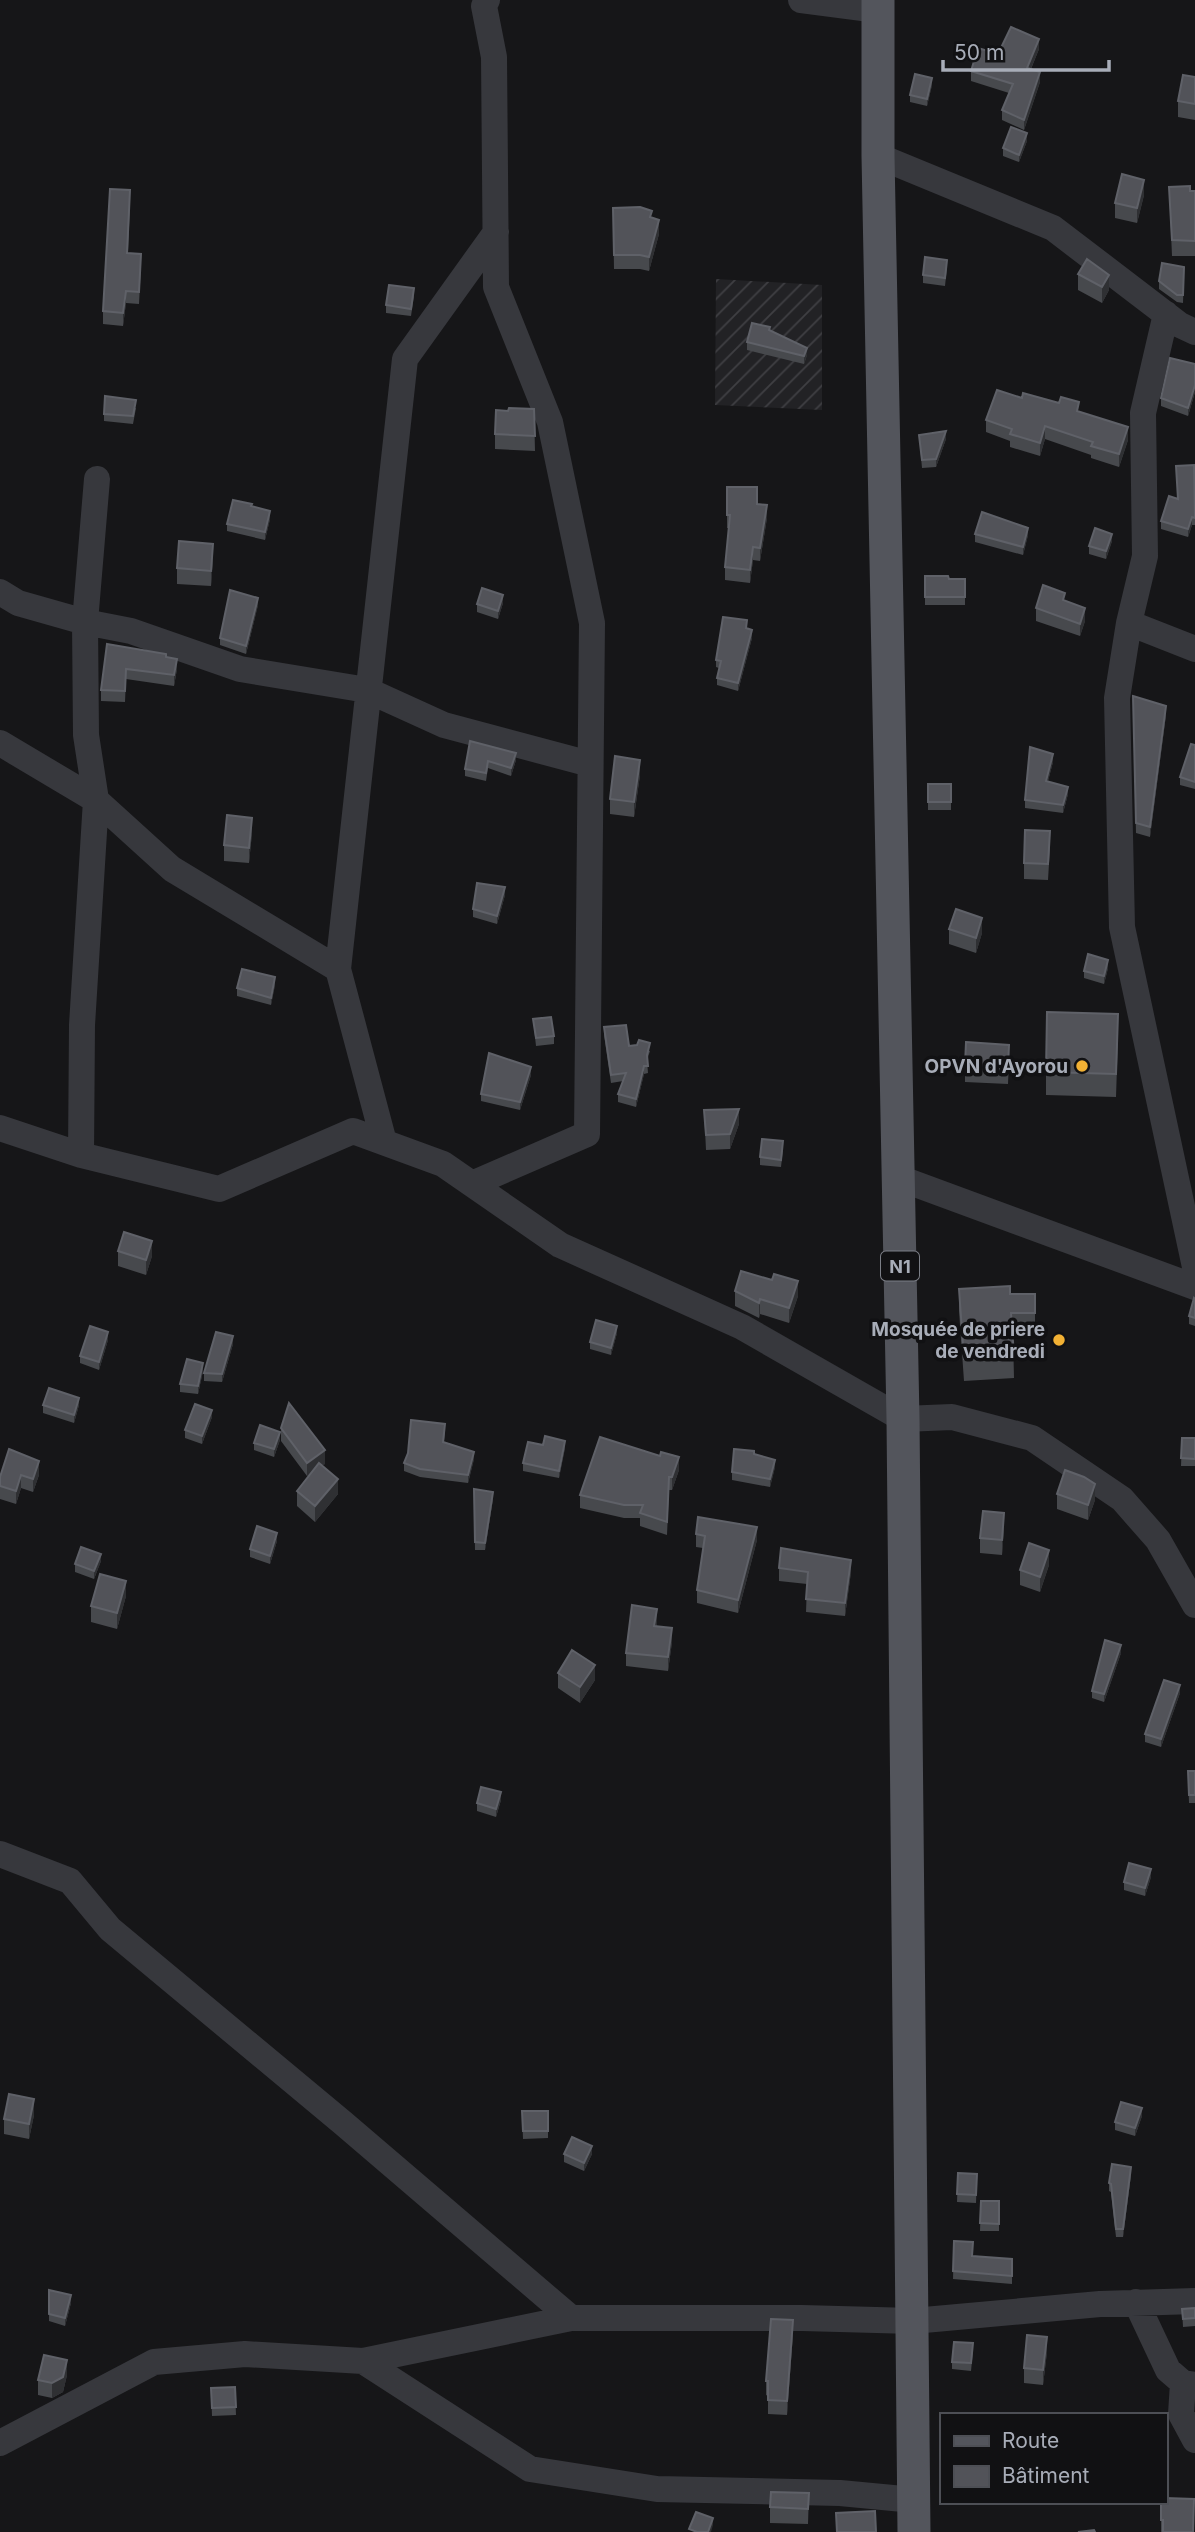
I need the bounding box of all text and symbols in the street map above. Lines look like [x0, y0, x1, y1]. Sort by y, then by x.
scale bar [943, 28, 1109, 72]
text: 50 m [954, 40, 1004, 65]
place label: OPVN d'Ayorou [925, 1055, 1068, 1078]
marker: OPVN d'Ayorou [1074, 1058, 1090, 1074]
road number: N1 [881, 1252, 919, 1280]
place label: Mosquée de priere de vendredi [871, 1318, 1045, 1363]
marker: Mosquée de priere de vendredi [1051, 1332, 1067, 1348]
legend [940, 2413, 1167, 2504]
text: Route [1002, 2428, 1059, 2453]
text: Bâtiment [1002, 2463, 1090, 2488]

